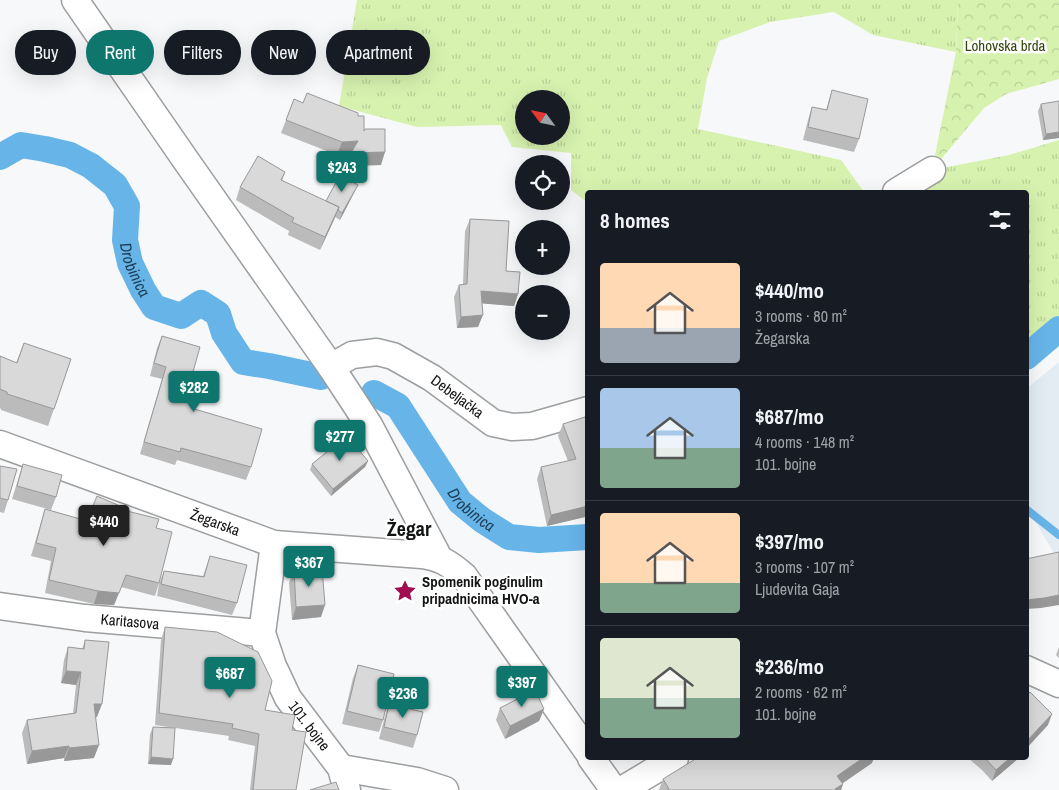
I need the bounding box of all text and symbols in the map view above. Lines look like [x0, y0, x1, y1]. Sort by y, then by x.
chip: Buy [15, 30, 76, 75]
chip: Rent [86, 30, 154, 75]
chip: Filters [164, 30, 241, 75]
chip: New [251, 30, 316, 75]
chip: Apartment [326, 30, 430, 75]
park label: Lohovska brda [965, 35, 1046, 56]
north arrow [515, 90, 570, 145]
map controls [515, 90, 570, 340]
pin: $243 [312, 150, 372, 193]
button: locate [515, 155, 570, 210]
text: $243 [327, 156, 357, 178]
text: 8 homes [600, 206, 670, 235]
icon: filters [986, 206, 1014, 234]
button: + [515, 220, 570, 275]
water label: Drobinica [115, 240, 156, 301]
text: $440/mo [755, 276, 824, 305]
icon: home [640, 283, 700, 343]
button: − [515, 285, 570, 340]
text: 3 rooms · 80 m² [755, 305, 847, 327]
text: Žegarska [755, 327, 810, 349]
pin: $282 [164, 370, 224, 413]
street label: Debeljačka [427, 370, 488, 423]
text: $282 [179, 376, 209, 398]
text: $687/mo [755, 402, 824, 431]
icon: home [640, 408, 700, 468]
pin: $277 [310, 420, 370, 462]
text: $277 [325, 425, 355, 447]
text: 4 rooms · 148 m² [755, 431, 854, 453]
text: 101. bojne [755, 453, 816, 475]
water label: Drobinica [443, 483, 499, 536]
street label: Žegarska [188, 503, 243, 541]
pin: $440 [74, 504, 134, 547]
text: $440 [89, 510, 119, 532]
district label: Žegar [387, 515, 432, 542]
text: $397/mo [755, 527, 824, 556]
icon: home [640, 533, 700, 593]
pin: $367 [279, 546, 339, 588]
text: $367 [294, 551, 324, 573]
text: 3 rooms · 107 m² [755, 556, 854, 578]
place label: Spomenik poginulim pripadnicima HVO-a [422, 571, 543, 609]
place icon: Spomenik poginulim pripadnicima HVO-a [392, 578, 418, 604]
text: Ljudevita Gaja [755, 578, 840, 600]
street label: Karitasova [100, 608, 160, 634]
text: $236/mo [755, 652, 824, 681]
pin: $687 [200, 656, 260, 699]
icon: home [640, 658, 700, 718]
text: $687 [215, 662, 245, 684]
pin: $397 [492, 666, 552, 708]
text: $397 [507, 671, 537, 693]
pin: $236 [373, 676, 433, 719]
text: 2 rooms · 62 m² [755, 681, 847, 703]
text: $236 [388, 682, 418, 704]
street label: 101. bojne [284, 696, 335, 755]
text: 101. bojne [755, 703, 816, 725]

